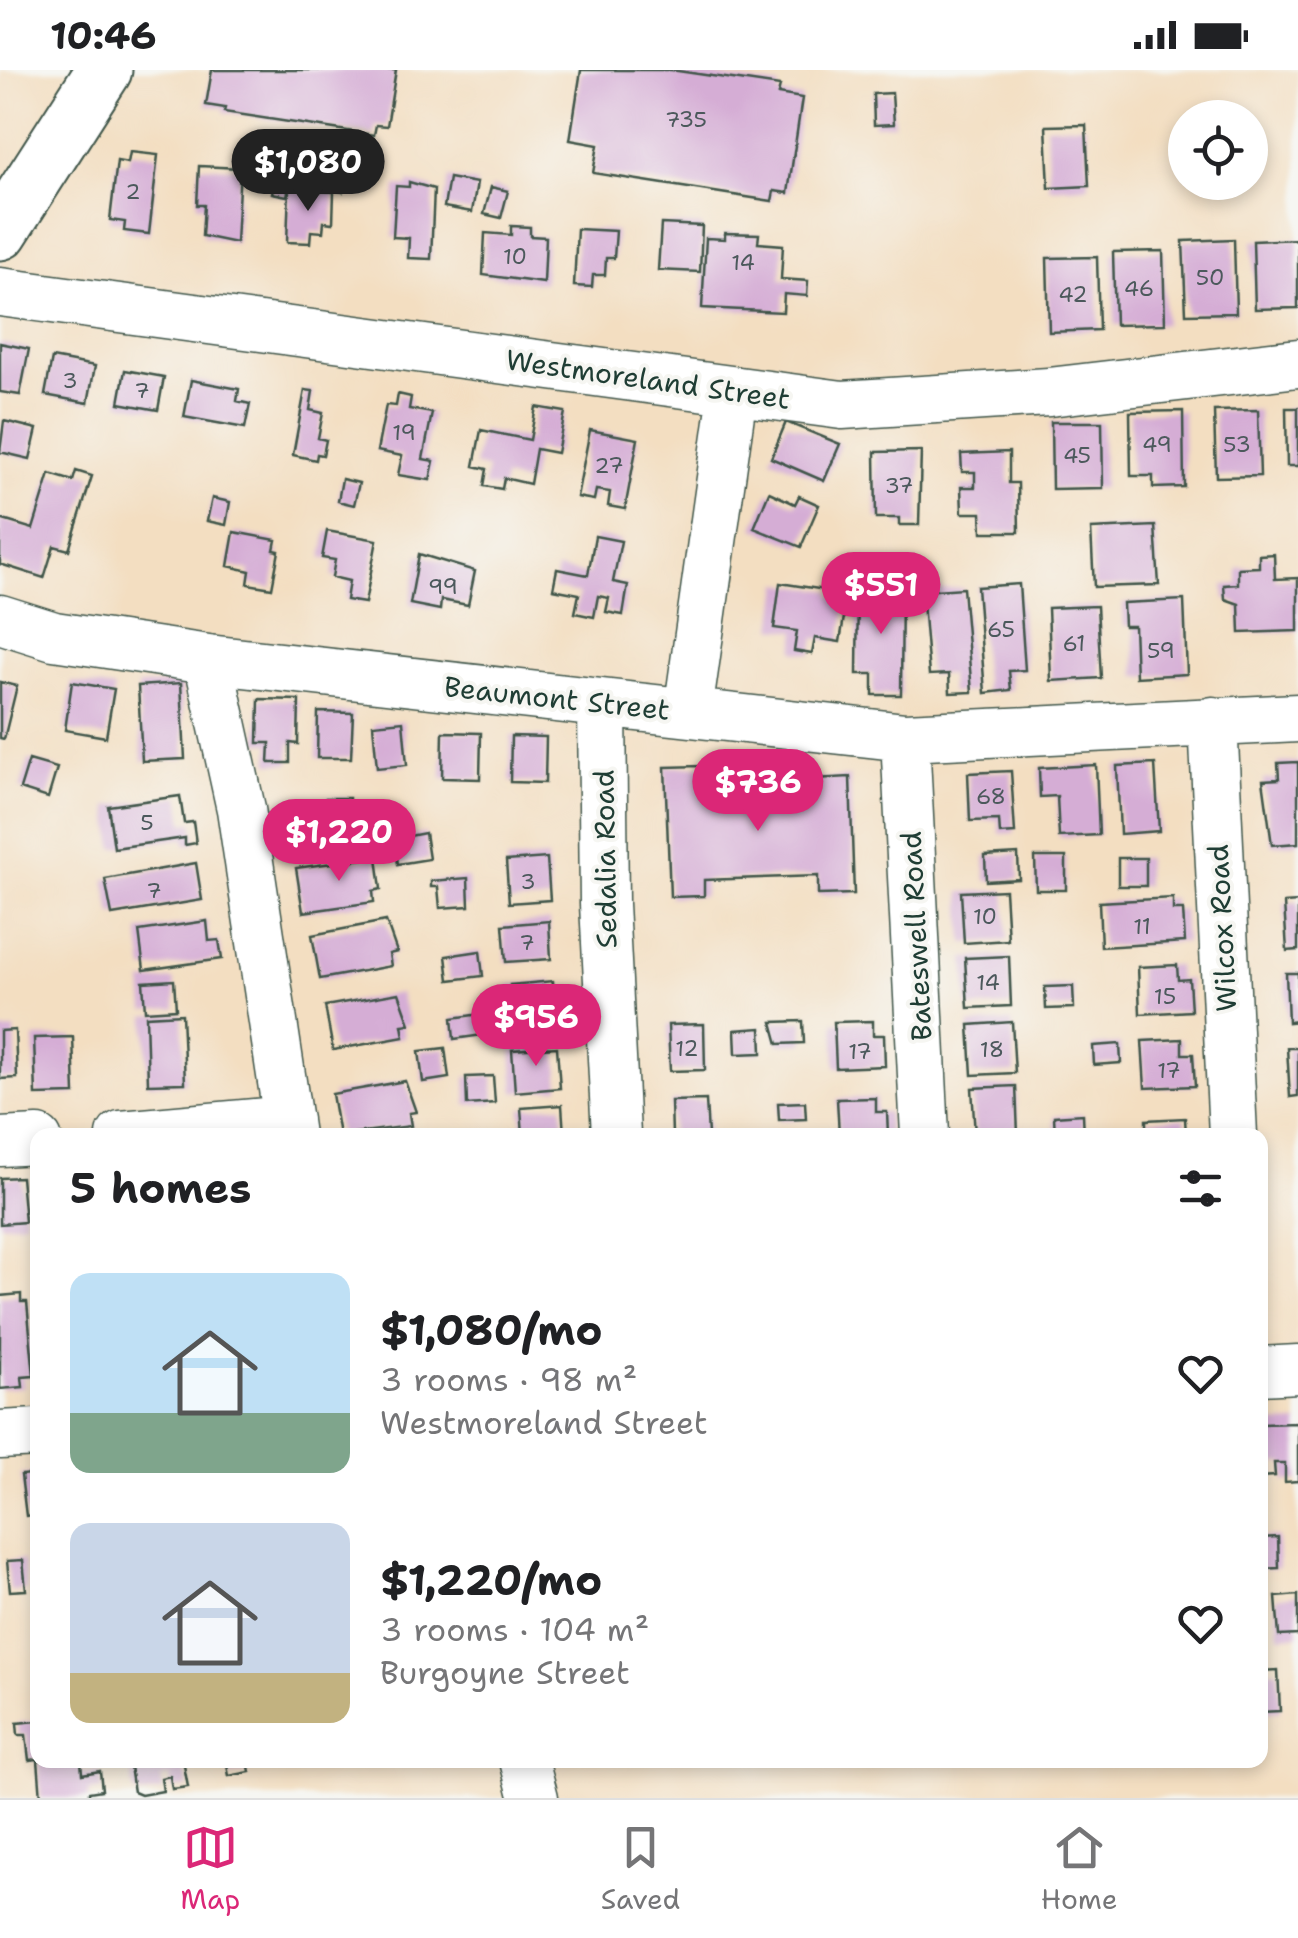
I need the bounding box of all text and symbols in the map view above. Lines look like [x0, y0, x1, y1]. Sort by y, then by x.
text: 10:46 [50, 10, 157, 61]
map controls [1168, 100, 1268, 200]
button: locate [1168, 100, 1268, 200]
house number: 735 [665, 105, 707, 134]
pin: $1,080 [227, 129, 389, 214]
text: $1,080 [254, 140, 362, 183]
house number: 2 [125, 177, 141, 206]
house number: 10 [503, 242, 527, 271]
house number: 14 [731, 248, 755, 277]
house number: 50 [1196, 263, 1224, 292]
house number: 46 [1124, 274, 1154, 303]
house number: 42 [1058, 280, 1088, 309]
street label: Westmoreland Street [503, 340, 793, 418]
house number: 3 [62, 366, 78, 395]
house number: 7 [134, 376, 150, 405]
house number: 19 [392, 418, 416, 447]
house number: 49 [1142, 430, 1172, 459]
house number: 53 [1223, 430, 1251, 459]
house number: 45 [1063, 441, 1091, 470]
house number: 27 [594, 451, 624, 480]
house number: 37 [885, 471, 913, 500]
pin: $551 [822, 552, 940, 637]
text: $551 [843, 563, 919, 606]
house number: 99 [428, 572, 458, 601]
house number: 65 [987, 615, 1015, 644]
house number: 61 [1063, 629, 1085, 658]
house number: 59 [1147, 636, 1175, 665]
street label: Beaumont Street [442, 667, 672, 729]
pin: $736 [699, 749, 817, 834]
text: $736 [714, 760, 802, 803]
street label: Sedalia Road [584, 769, 626, 949]
house number: 68 [976, 782, 1006, 811]
pin: $1,220 [258, 799, 420, 884]
house number: 5 [140, 808, 154, 837]
text: $1,220 [285, 810, 393, 853]
street label: Bateswell Road [892, 830, 940, 1042]
street label: Wilcox Road [1199, 843, 1245, 1013]
house number: 3 [520, 867, 536, 896]
house number: 7 [146, 876, 162, 905]
house number: 10 [973, 902, 997, 931]
house number: 11 [1133, 912, 1151, 941]
house number: 7 [519, 928, 535, 957]
house number: 14 [976, 968, 1000, 997]
house number: 15 [1154, 982, 1176, 1011]
pin: $956 [477, 984, 595, 1069]
text: $956 [493, 995, 579, 1038]
house number: 12 [675, 1034, 699, 1063]
house number: 18 [980, 1035, 1004, 1064]
house number: 17 [848, 1037, 872, 1066]
house number: 17 [1157, 1056, 1181, 1085]
text: 5 homes [70, 1160, 251, 1216]
icon: filters [1173, 1161, 1228, 1216]
text: $1,080/mo [380, 1302, 603, 1358]
icon: home [150, 1313, 270, 1433]
icon: heart [1173, 1346, 1228, 1401]
text: 3 rooms · 98 m² [380, 1358, 637, 1401]
text: Westmoreland Street [380, 1401, 708, 1444]
text: $1,220/mo [380, 1552, 602, 1608]
icon: home [150, 1563, 270, 1683]
icon: heart [1173, 1596, 1228, 1651]
text: 3 rooms · 104 m² [380, 1608, 649, 1651]
text: Burgoyne Street [380, 1651, 630, 1694]
tab: Map [180, 1820, 240, 1918]
tab: Saved [601, 1820, 680, 1918]
tab: Home [1041, 1820, 1118, 1918]

